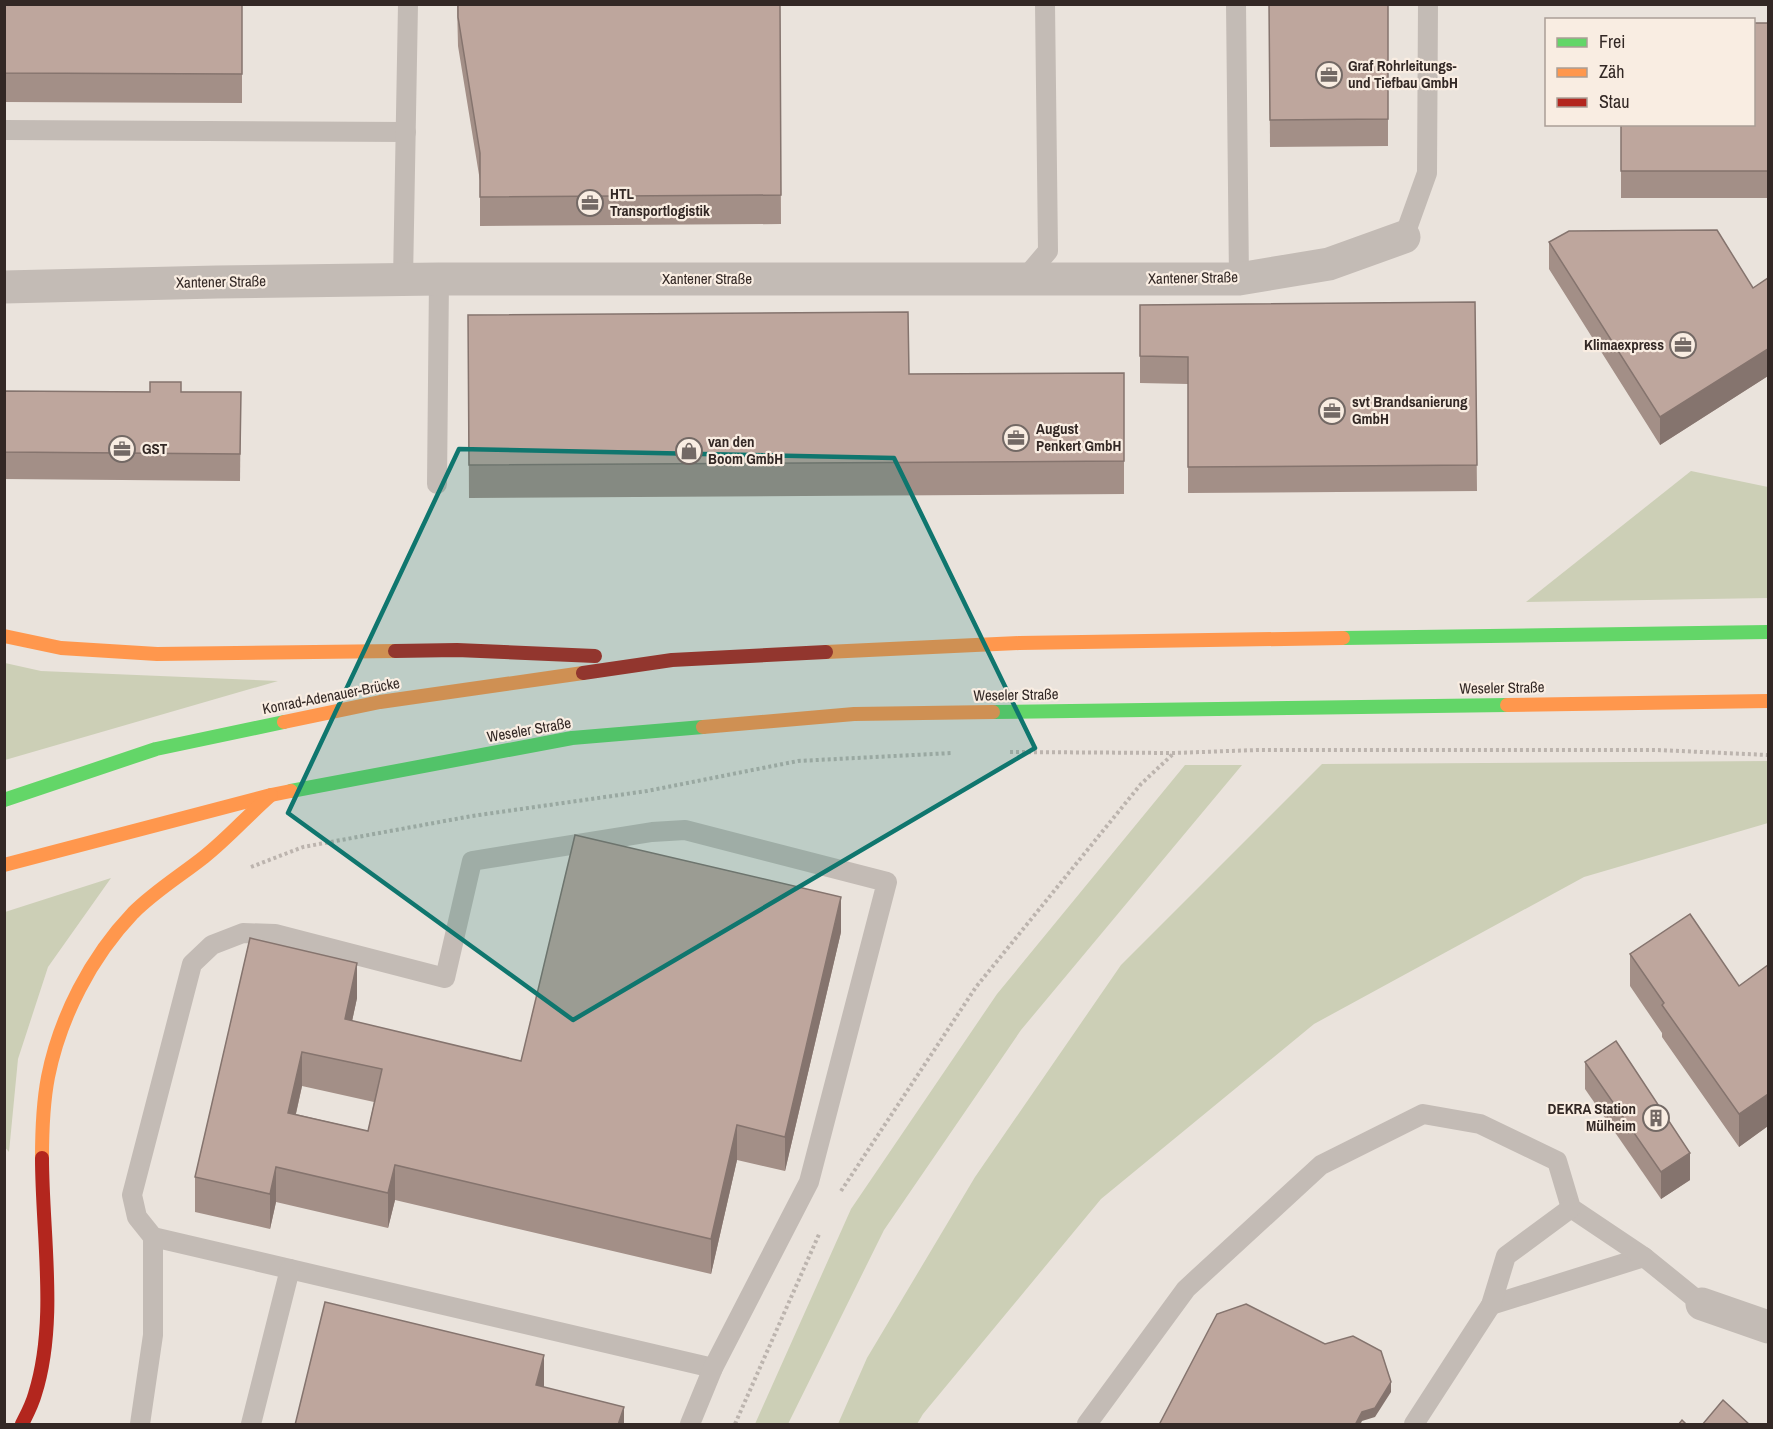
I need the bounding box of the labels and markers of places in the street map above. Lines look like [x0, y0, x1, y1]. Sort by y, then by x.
place label: Graf Rohrleitungs- und Tiefbau GmbH [1348, 55, 1458, 93]
office icon: Graf Rohrleitungs- und Tiefbau GmbH [1314, 60, 1344, 90]
place label: HTL Transportlogistik [610, 183, 710, 221]
office icon: HTL Transportlogistik [575, 188, 605, 218]
office icon: Klimaexpress [1668, 330, 1698, 360]
place label: Klimaexpress [1584, 334, 1664, 355]
place label: svt Brandsanierung GmbH [1352, 391, 1468, 429]
office icon: svt Brandsanierung GmbH [1317, 396, 1347, 426]
place label: August Penkert GmbH [1036, 418, 1121, 456]
office icon: August Penkert GmbH [1001, 423, 1031, 453]
place label: van den Boom GmbH [708, 431, 783, 469]
office icon: GST [107, 434, 137, 464]
shop icon: van den Boom GmbH [674, 436, 704, 466]
place label: GST [142, 438, 168, 459]
place label: DEKRA Station Mülheim [1548, 1098, 1636, 1136]
building icon: DEKRA Station Mülheim [1641, 1103, 1671, 1133]

